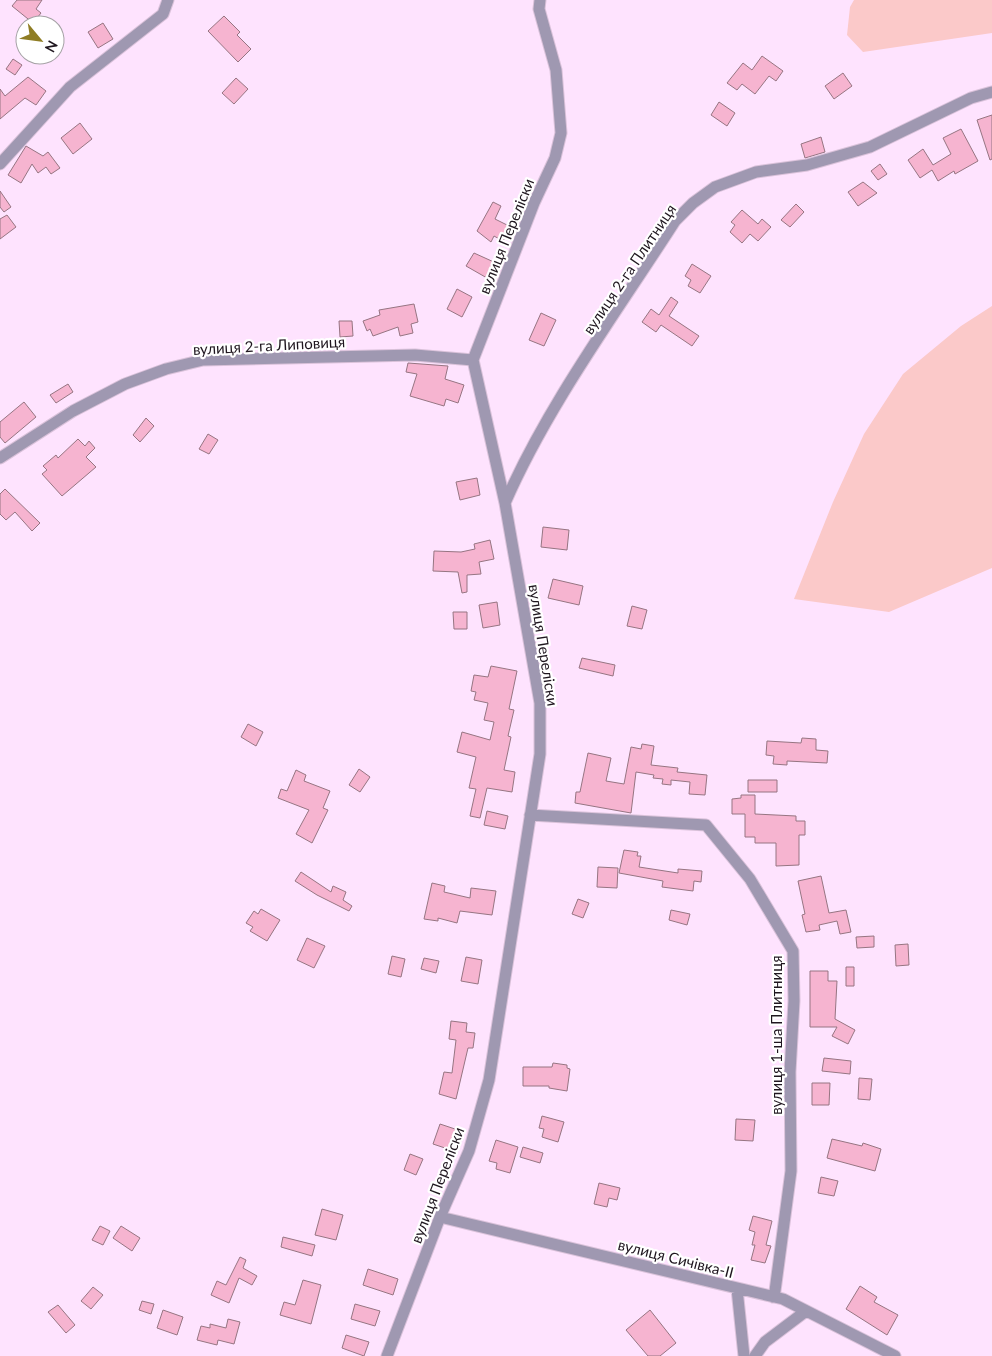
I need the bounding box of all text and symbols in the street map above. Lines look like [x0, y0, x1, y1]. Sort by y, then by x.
north arrow [15, 15, 65, 65]
text: N [42, 38, 62, 55]
street label: вулиця Переліски [475, 176, 537, 296]
street label: вулиця 2-га Плитниця [579, 201, 679, 337]
street label: вулиця 2-га Липовиця [192, 332, 346, 358]
street label: вулиця Переліски [525, 583, 563, 707]
street label: вулиця 1-ша Плитниця [767, 955, 785, 1115]
street label: вулиця Переліски [407, 1124, 467, 1246]
street label: вулиця Сичівка-II [616, 1235, 736, 1281]

